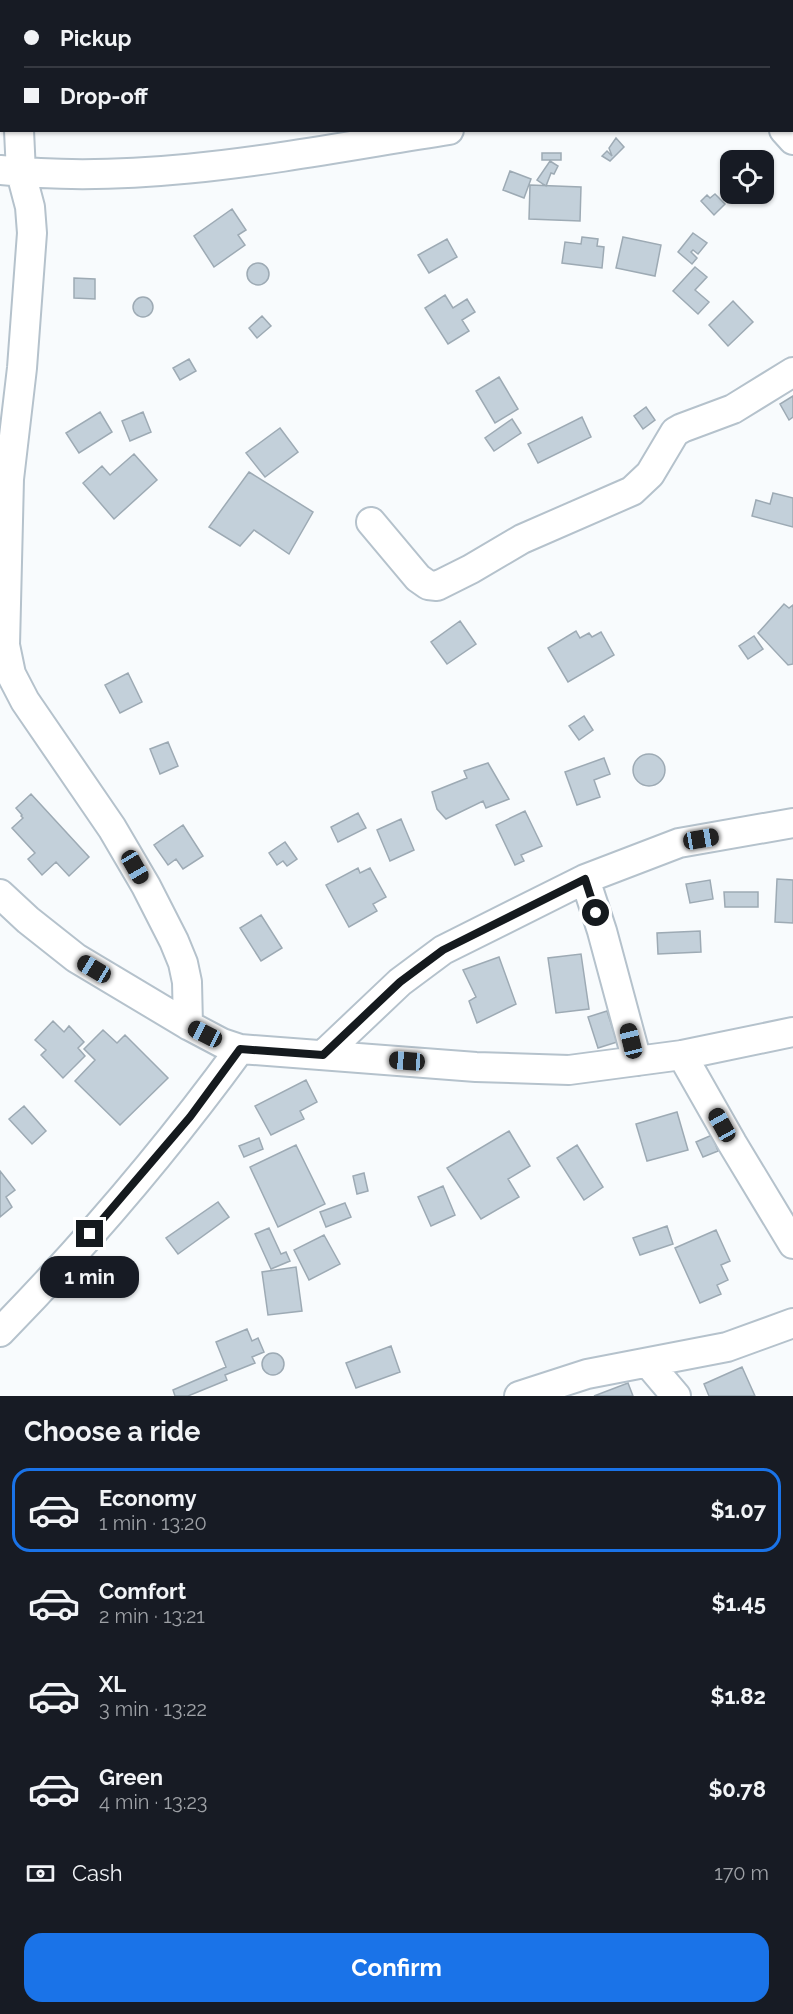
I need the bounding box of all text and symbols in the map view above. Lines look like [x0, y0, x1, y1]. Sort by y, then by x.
text: Pickup [60, 25, 132, 51]
text: Drop-off [60, 83, 148, 109]
map controls [720, 150, 774, 204]
button: locate [720, 150, 774, 204]
car [682, 827, 720, 851]
car [118, 847, 152, 887]
route start [582, 899, 609, 926]
car [74, 952, 114, 986]
car [185, 1018, 225, 1050]
car [618, 1021, 644, 1061]
car [388, 1051, 426, 1071]
car [705, 1105, 739, 1145]
route end [76, 1220, 103, 1247]
callout: 1 min [40, 1255, 140, 1297]
text: 1 min [64, 1265, 115, 1289]
text: Choose a ride [24, 1416, 200, 1447]
icon: car [27, 1483, 81, 1537]
text: Economy [99, 1485, 197, 1511]
text: $1.07 [710, 1497, 766, 1523]
text: 1 min · 13:20 [99, 1511, 207, 1535]
icon: car [27, 1576, 81, 1630]
text: Comfort [99, 1578, 186, 1604]
text: $1.45 [711, 1590, 766, 1616]
text: 2 min · 13:21 [99, 1604, 205, 1628]
icon: car [27, 1669, 81, 1723]
text: XL [99, 1671, 126, 1697]
text: $1.82 [711, 1683, 766, 1709]
text: 3 min · 13:22 [99, 1697, 207, 1721]
icon: car [27, 1762, 81, 1816]
text: Green [99, 1764, 163, 1790]
text: $0.78 [708, 1776, 766, 1802]
text: 4 min · 13:23 [99, 1790, 208, 1814]
icon: cash [24, 1857, 57, 1890]
text: Cash [72, 1860, 123, 1886]
text: 170 m [714, 1861, 769, 1885]
button: Confirm [24, 1933, 769, 2002]

